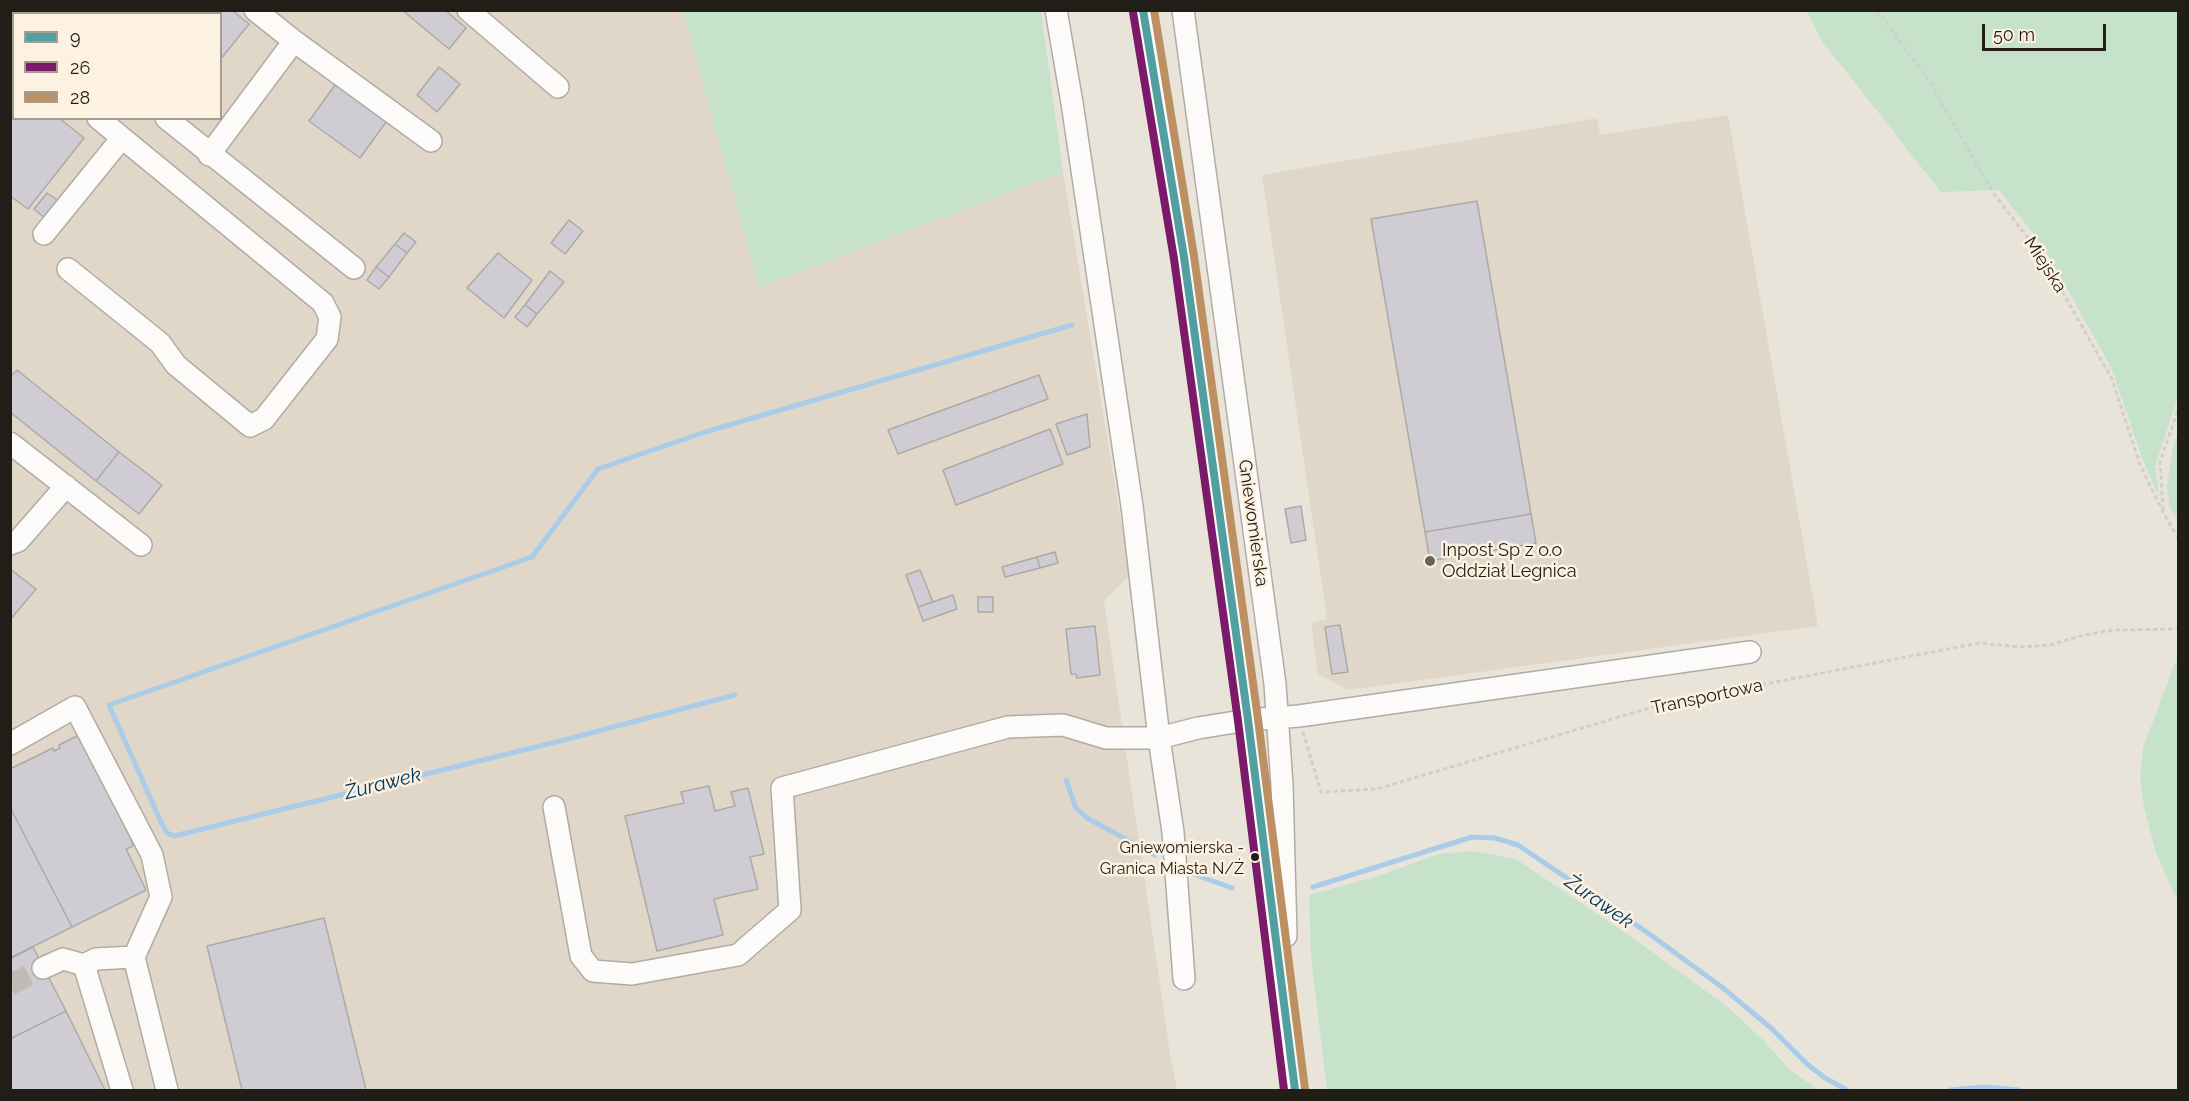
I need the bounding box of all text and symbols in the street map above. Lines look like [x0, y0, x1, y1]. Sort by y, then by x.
legend [12, 12, 222, 120]
scale bar [1985, 12, 2110, 50]
text: 50 m [1993, 24, 2035, 45]
text: 9 [70, 27, 81, 48]
text: 26 [70, 57, 90, 78]
text: 28 [70, 87, 90, 108]
street label: Miejska [2019, 233, 2071, 297]
street label: Gniewomierska [1233, 458, 1273, 588]
place label: Inpost Sp z o.o Oddział Legnica [1442, 540, 1576, 582]
marker: Inpost Sp z o.o Oddział Legnica [1423, 554, 1437, 568]
street label: Transportowa [1649, 675, 1765, 719]
water label: Żurawek [342, 763, 424, 805]
place label: Gniewomierska - Granica Miasta N/Ż [1100, 838, 1244, 876]
marker: Gniewomierska - Granica Miasta N/Ż [1249, 851, 1261, 863]
water label: Żurawek [1560, 870, 1638, 934]

